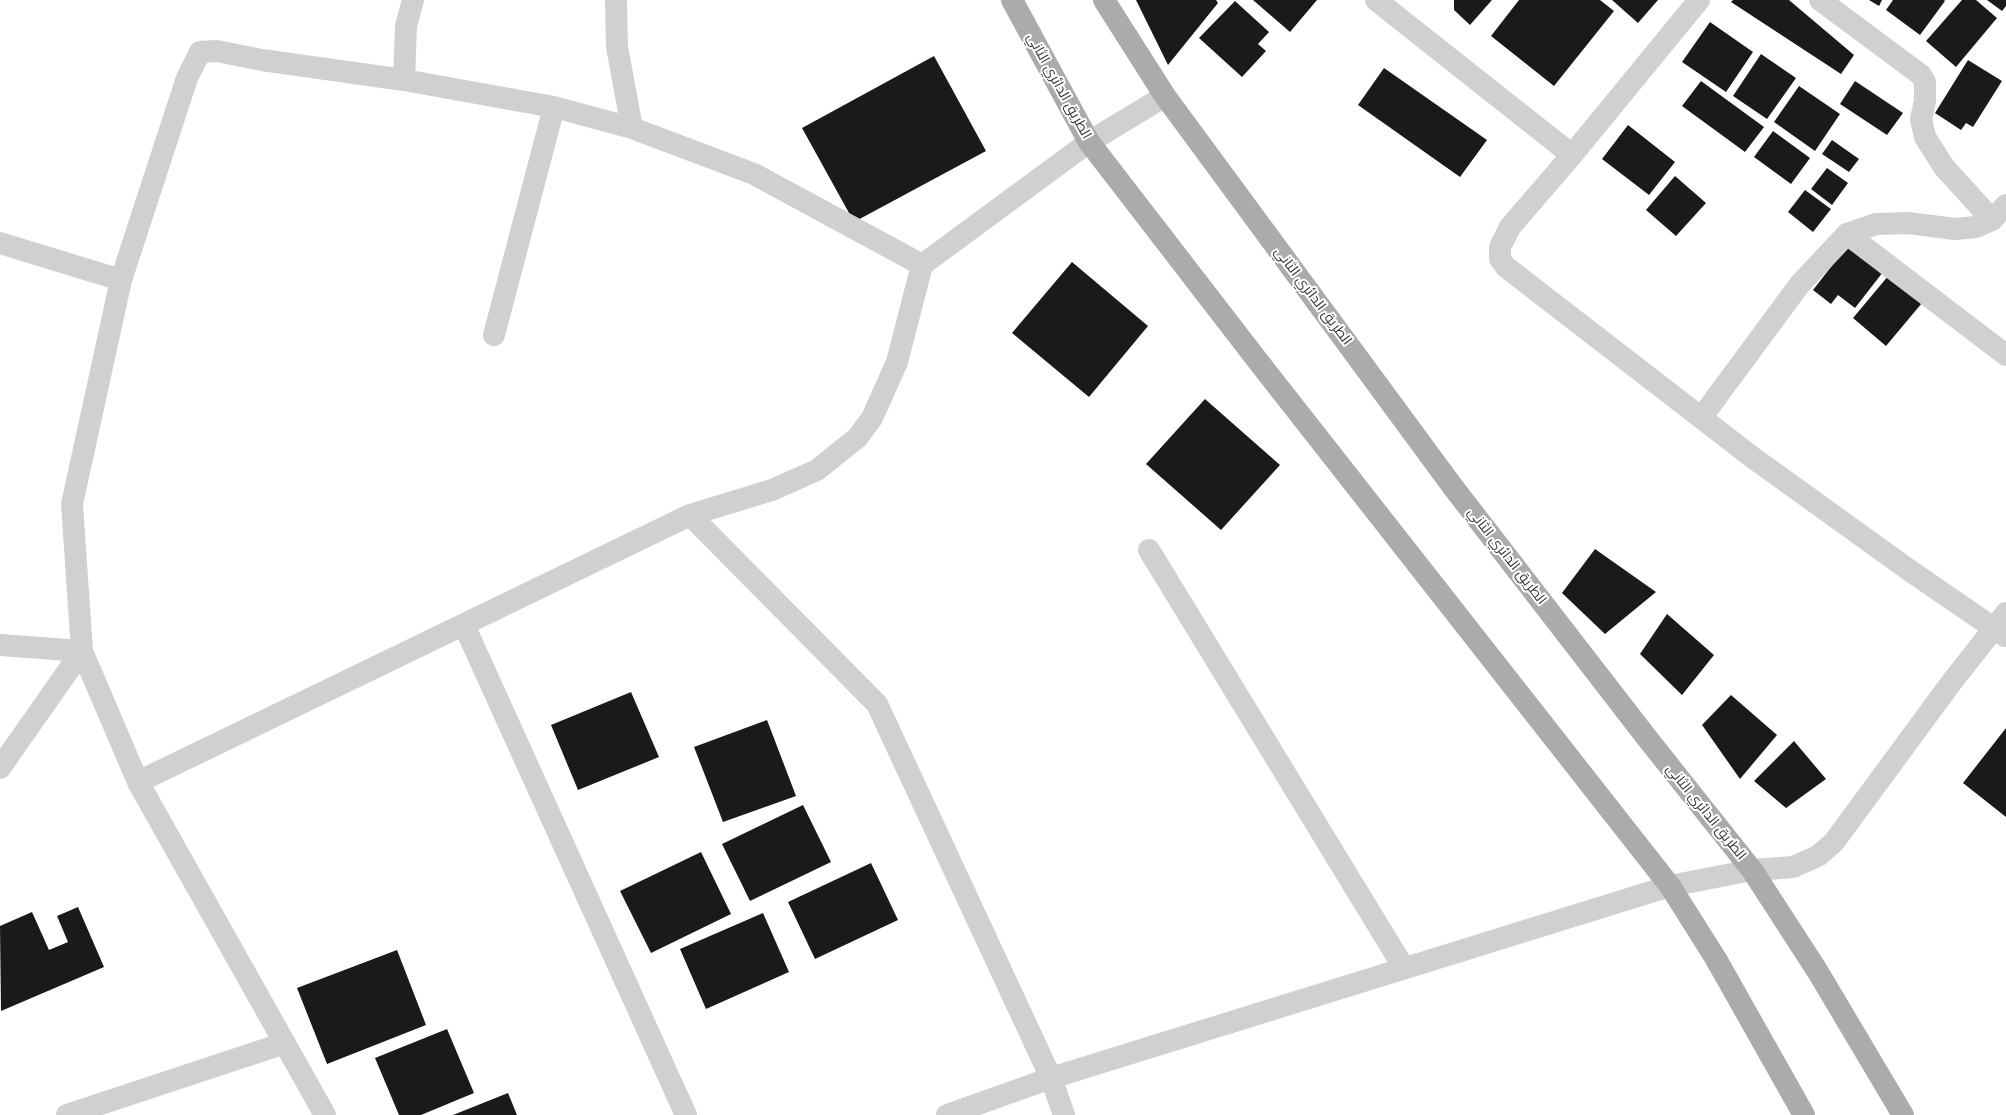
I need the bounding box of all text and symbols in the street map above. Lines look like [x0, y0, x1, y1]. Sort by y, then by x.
street label: الطريق الدائري الثاني [1023, 30, 1095, 142]
street label: الطريق الدائري الثاني [1271, 244, 1355, 348]
street label: الطريق الدائري الثاني [1464, 504, 1550, 608]
street label: الطريق الدائري الثاني [1662, 761, 1750, 863]

